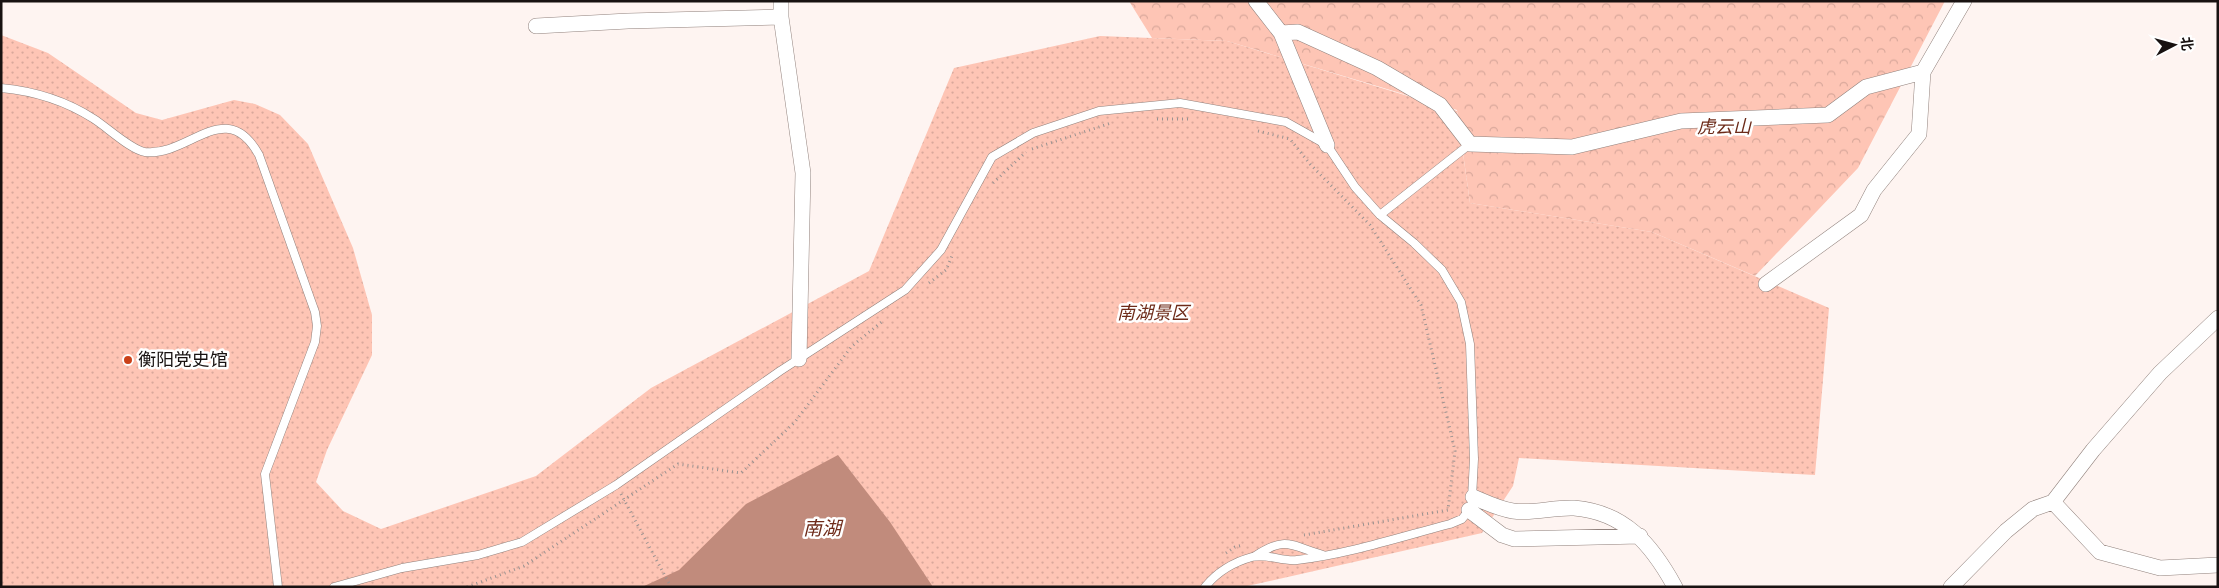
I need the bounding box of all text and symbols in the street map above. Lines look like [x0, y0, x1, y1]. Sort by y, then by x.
north arrow [2149, 20, 2199, 70]
text: 北 [2177, 36, 2197, 52]
park label: 虎云山 [1697, 115, 1752, 138]
park label: 南湖景区 [1117, 301, 1192, 324]
place label: 衡阳党史馆 [138, 348, 228, 371]
marker: 衡阳党史馆 [122, 354, 134, 366]
water label: 南湖 [803, 516, 844, 540]

